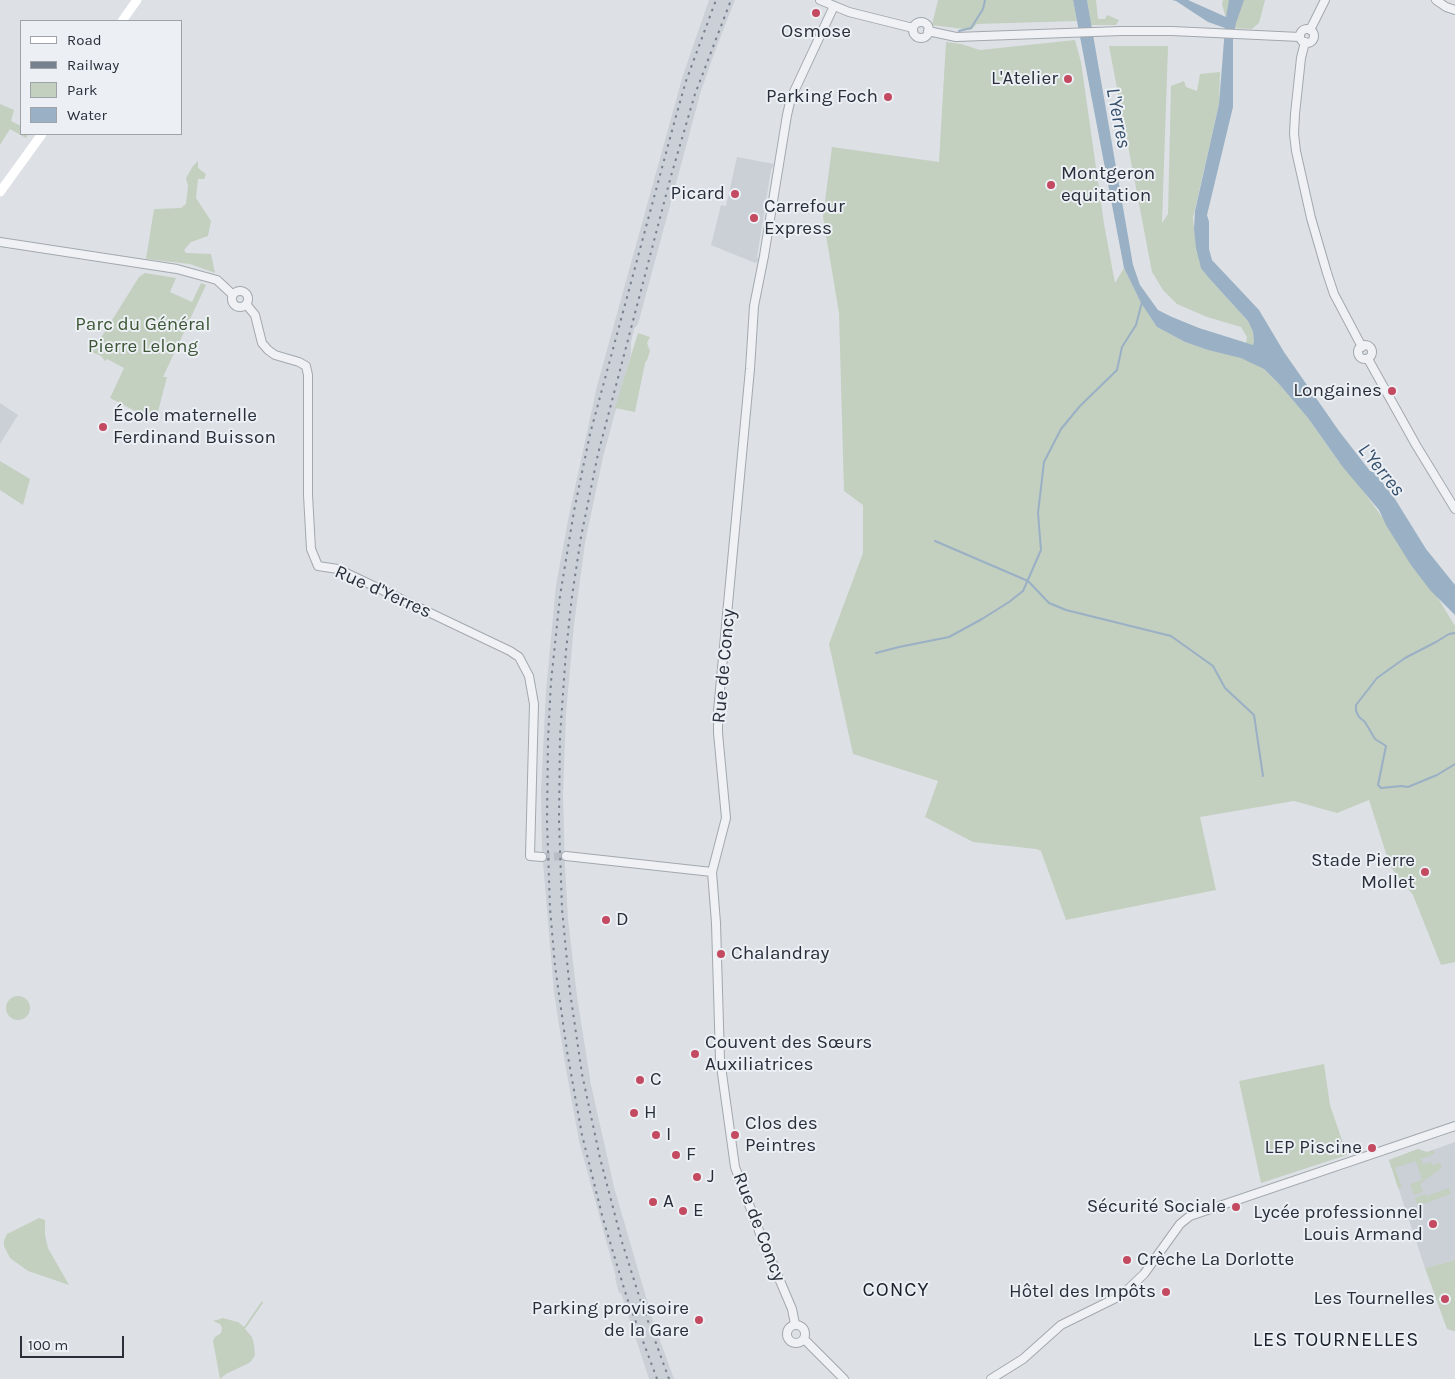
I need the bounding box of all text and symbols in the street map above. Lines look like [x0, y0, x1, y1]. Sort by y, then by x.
marker: Osmose [810, 7, 822, 19]
legend [20, 20, 182, 135]
place label: Osmose [781, 21, 851, 43]
text: Road [67, 31, 102, 49]
text: Railway [67, 56, 119, 74]
place label: L'Atelier [991, 68, 1058, 90]
marker: L'Atelier [1062, 73, 1074, 85]
text: Park [67, 81, 97, 99]
place label: Parking Foch [766, 86, 878, 108]
water label: L'Yerres [1100, 86, 1136, 150]
marker: Parking Foch [882, 91, 894, 103]
text: Water [67, 106, 107, 124]
place label: Montgeron equitation [1061, 163, 1155, 207]
marker: Montgeron equitation [1045, 179, 1057, 191]
place label: Picard [670, 183, 725, 205]
marker: Picard [729, 188, 741, 200]
place label: Carrefour Express [764, 196, 845, 240]
marker: Carrefour Express [748, 212, 760, 224]
park label: Parc du Général Pierre Lelong [75, 314, 211, 358]
place label: Longaines [1293, 380, 1382, 402]
marker: Longaines [1386, 385, 1398, 397]
place label: École maternelle Ferdinand Buisson [113, 405, 276, 449]
marker: École maternelle Ferdinand Buisson [97, 421, 109, 433]
water label: L'Yerres [1352, 439, 1410, 501]
street label: Rue d'Yerres [331, 561, 435, 623]
street label: Rue de Concy [708, 608, 740, 724]
place label: Stade Pierre Mollet [1311, 850, 1415, 894]
marker: Stade Pierre Mollet [1419, 866, 1431, 878]
place label: D [616, 909, 629, 931]
marker: D [600, 914, 612, 926]
place label: Chalandray [731, 943, 829, 965]
marker: Chalandray [715, 948, 727, 960]
place label: Couvent des Sœurs Auxiliatrices [705, 1032, 872, 1076]
marker: Couvent des Sœurs Auxiliatrices [689, 1048, 701, 1060]
place label: C [650, 1069, 662, 1091]
marker: C [634, 1074, 646, 1086]
place label: H [644, 1102, 657, 1124]
marker: H [628, 1107, 640, 1119]
place label: Clos des Peintres [745, 1113, 818, 1157]
place label: I [666, 1124, 671, 1146]
marker: I [650, 1129, 662, 1141]
marker: Clos des Peintres [729, 1129, 741, 1141]
place label: LEP Piscine [1265, 1137, 1362, 1159]
marker: LEP Piscine [1366, 1142, 1378, 1154]
place label: F [686, 1144, 696, 1166]
marker: F [670, 1149, 682, 1161]
place label: J [707, 1166, 715, 1188]
street label: Rue de Concy [728, 1169, 790, 1285]
marker: J [691, 1171, 703, 1183]
place label: A [663, 1191, 674, 1213]
marker: A [647, 1196, 659, 1208]
place label: Sécurité Sociale [1087, 1196, 1226, 1218]
place label: E [693, 1200, 704, 1222]
marker: Sécurité Sociale [1230, 1201, 1242, 1213]
place label: Lycée professionnel Louis Armand [1253, 1202, 1423, 1246]
marker: E [677, 1205, 689, 1217]
marker: Lycée professionnel Louis Armand [1427, 1218, 1439, 1230]
place label: Crèche La Dorlotte [1137, 1249, 1294, 1271]
marker: Crèche La Dorlotte [1121, 1254, 1133, 1266]
district label: CONCY [862, 1278, 930, 1302]
place label: Hôtel des Impôts [1009, 1281, 1156, 1303]
marker: Hôtel des Impôts [1160, 1286, 1172, 1298]
place label: Les Tournelles [1313, 1288, 1435, 1310]
marker: Les Tournelles [1439, 1293, 1451, 1305]
place label: Parking provisoire de la Gare [532, 1298, 689, 1342]
marker: Parking provisoire de la Gare [693, 1314, 705, 1326]
scale bar [22, 1326, 126, 1358]
district label: LES TOURNELLES [1251, 1328, 1421, 1352]
text: 100 m [28, 1336, 68, 1354]

